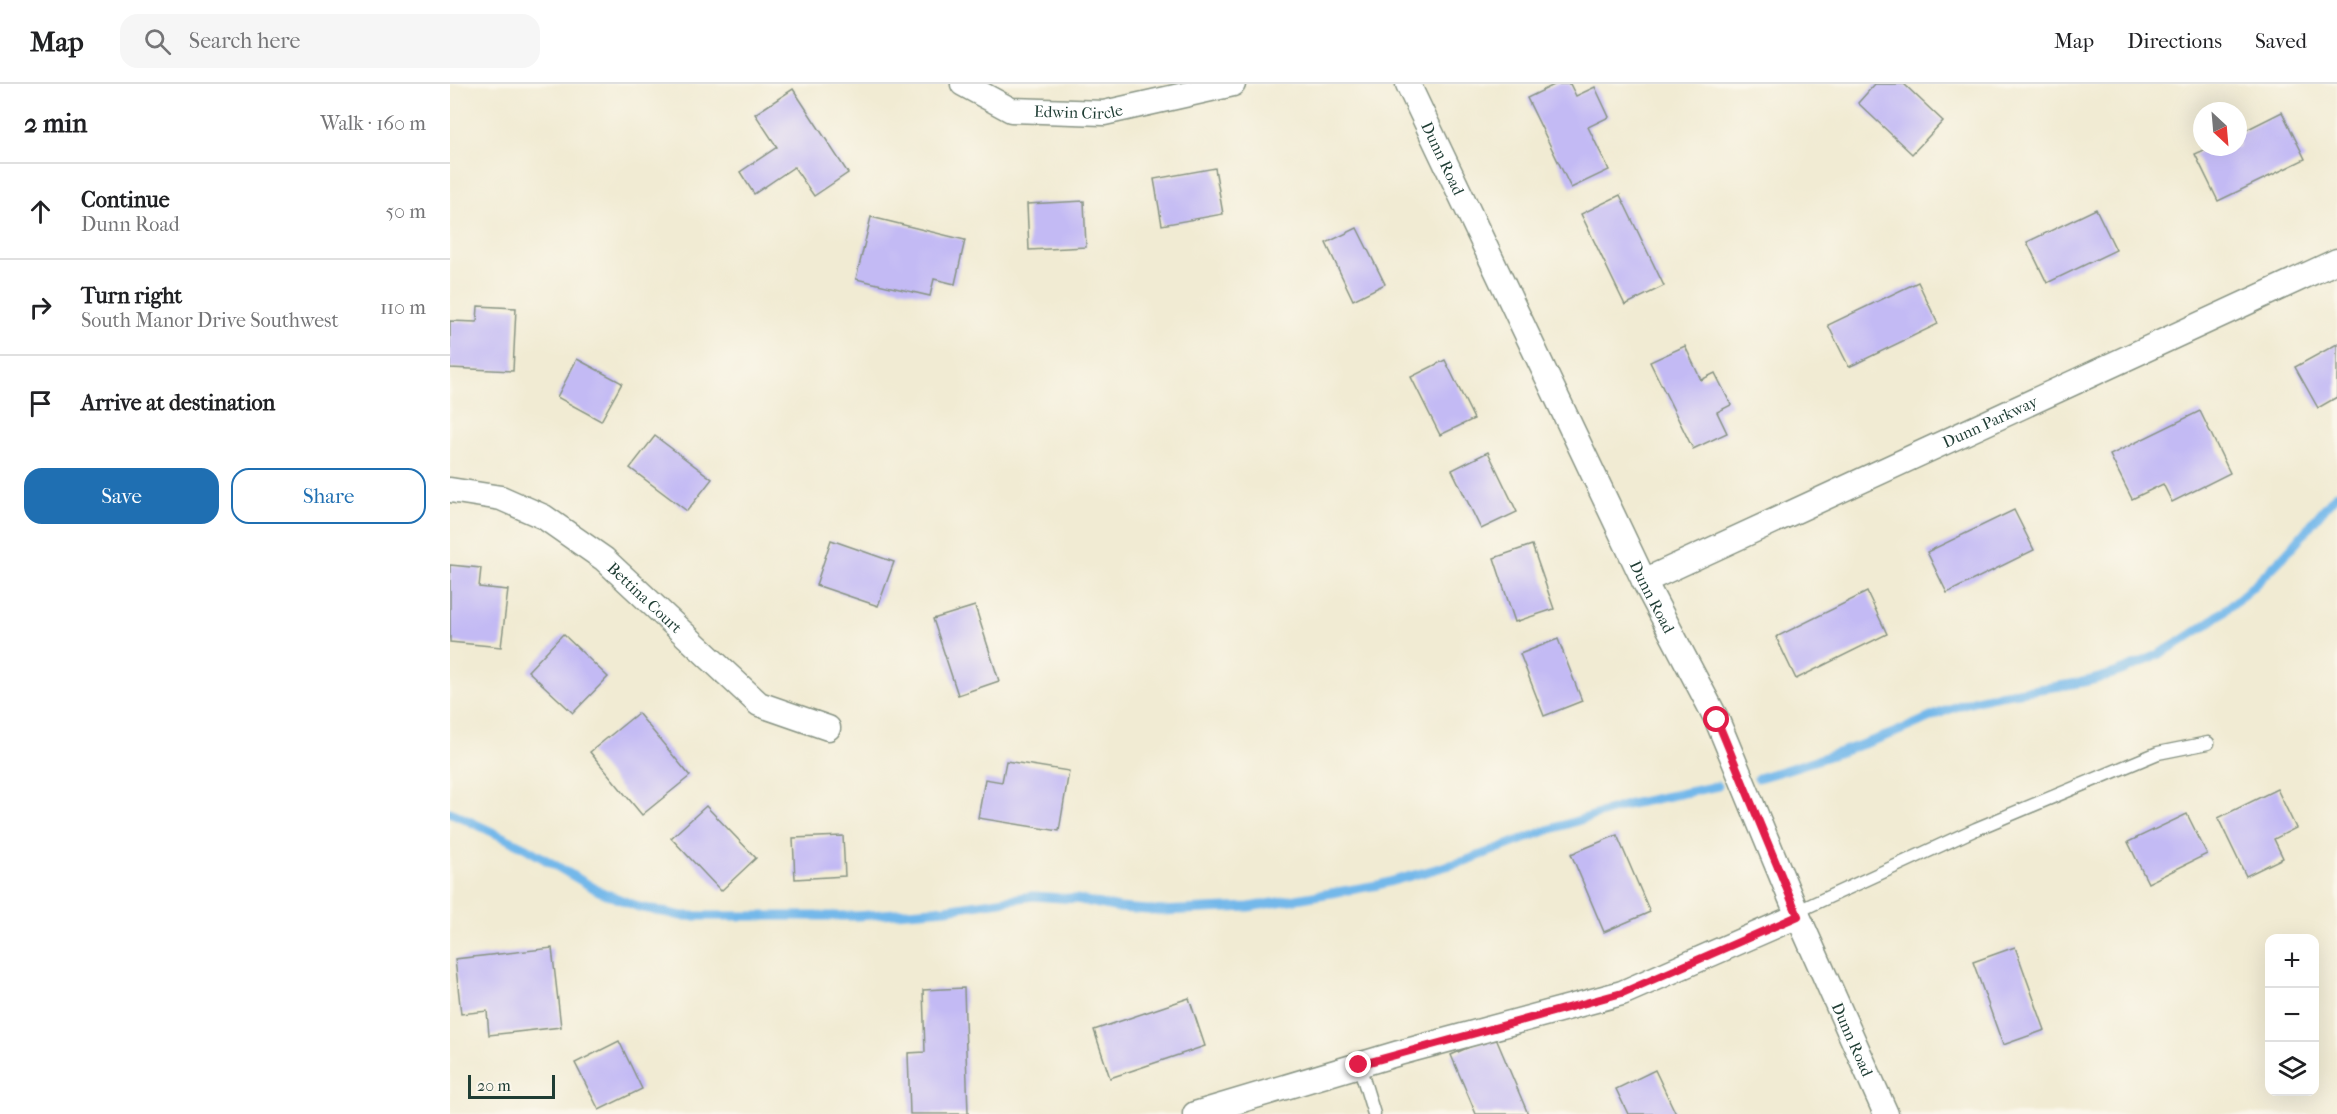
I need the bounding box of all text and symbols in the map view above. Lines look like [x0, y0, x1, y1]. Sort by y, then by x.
search box [120, 14, 540, 68]
text: Map [30, 25, 84, 58]
icon: search [141, 25, 174, 58]
text: Search here [189, 28, 300, 54]
text: Map [2054, 29, 2094, 53]
text: Directions [2127, 29, 2222, 53]
text: Saved [2255, 29, 2307, 53]
street label: Edwin Circle [1034, 100, 1125, 123]
north arrow [2193, 102, 2247, 156]
text: 2 min [24, 108, 87, 139]
text: Walk · 160 m [320, 112, 426, 135]
street label: Dunn Road [1417, 119, 1468, 198]
text: Continue [81, 187, 170, 213]
icon: ahead [24, 195, 57, 228]
text: 50 m [385, 200, 426, 223]
text: Dunn Road [81, 213, 180, 236]
text: Turn right [81, 283, 182, 309]
icon: right [24, 291, 57, 324]
text: 110 m [380, 296, 426, 319]
text: South Manor Drive Southwest [81, 309, 339, 332]
icon: arrive [24, 387, 57, 420]
text: Arrive at destination [81, 390, 275, 416]
street label: Dunn Parkway [1940, 391, 2041, 452]
button: Save [24, 468, 219, 524]
button: Share [231, 468, 426, 524]
street label: Bettina Court [603, 558, 686, 637]
street label: Dunn Road [1626, 558, 1679, 637]
route start [1703, 706, 1729, 732]
map controls [2265, 934, 2319, 1096]
button: + [2265, 934, 2319, 988]
button: − [2265, 988, 2319, 1042]
street label: Dunn Road [1828, 999, 1877, 1080]
button: layers [2265, 1042, 2319, 1096]
route end [1345, 1051, 1371, 1077]
scale bar [468, 1072, 555, 1100]
text: 20 m [477, 1076, 511, 1095]

